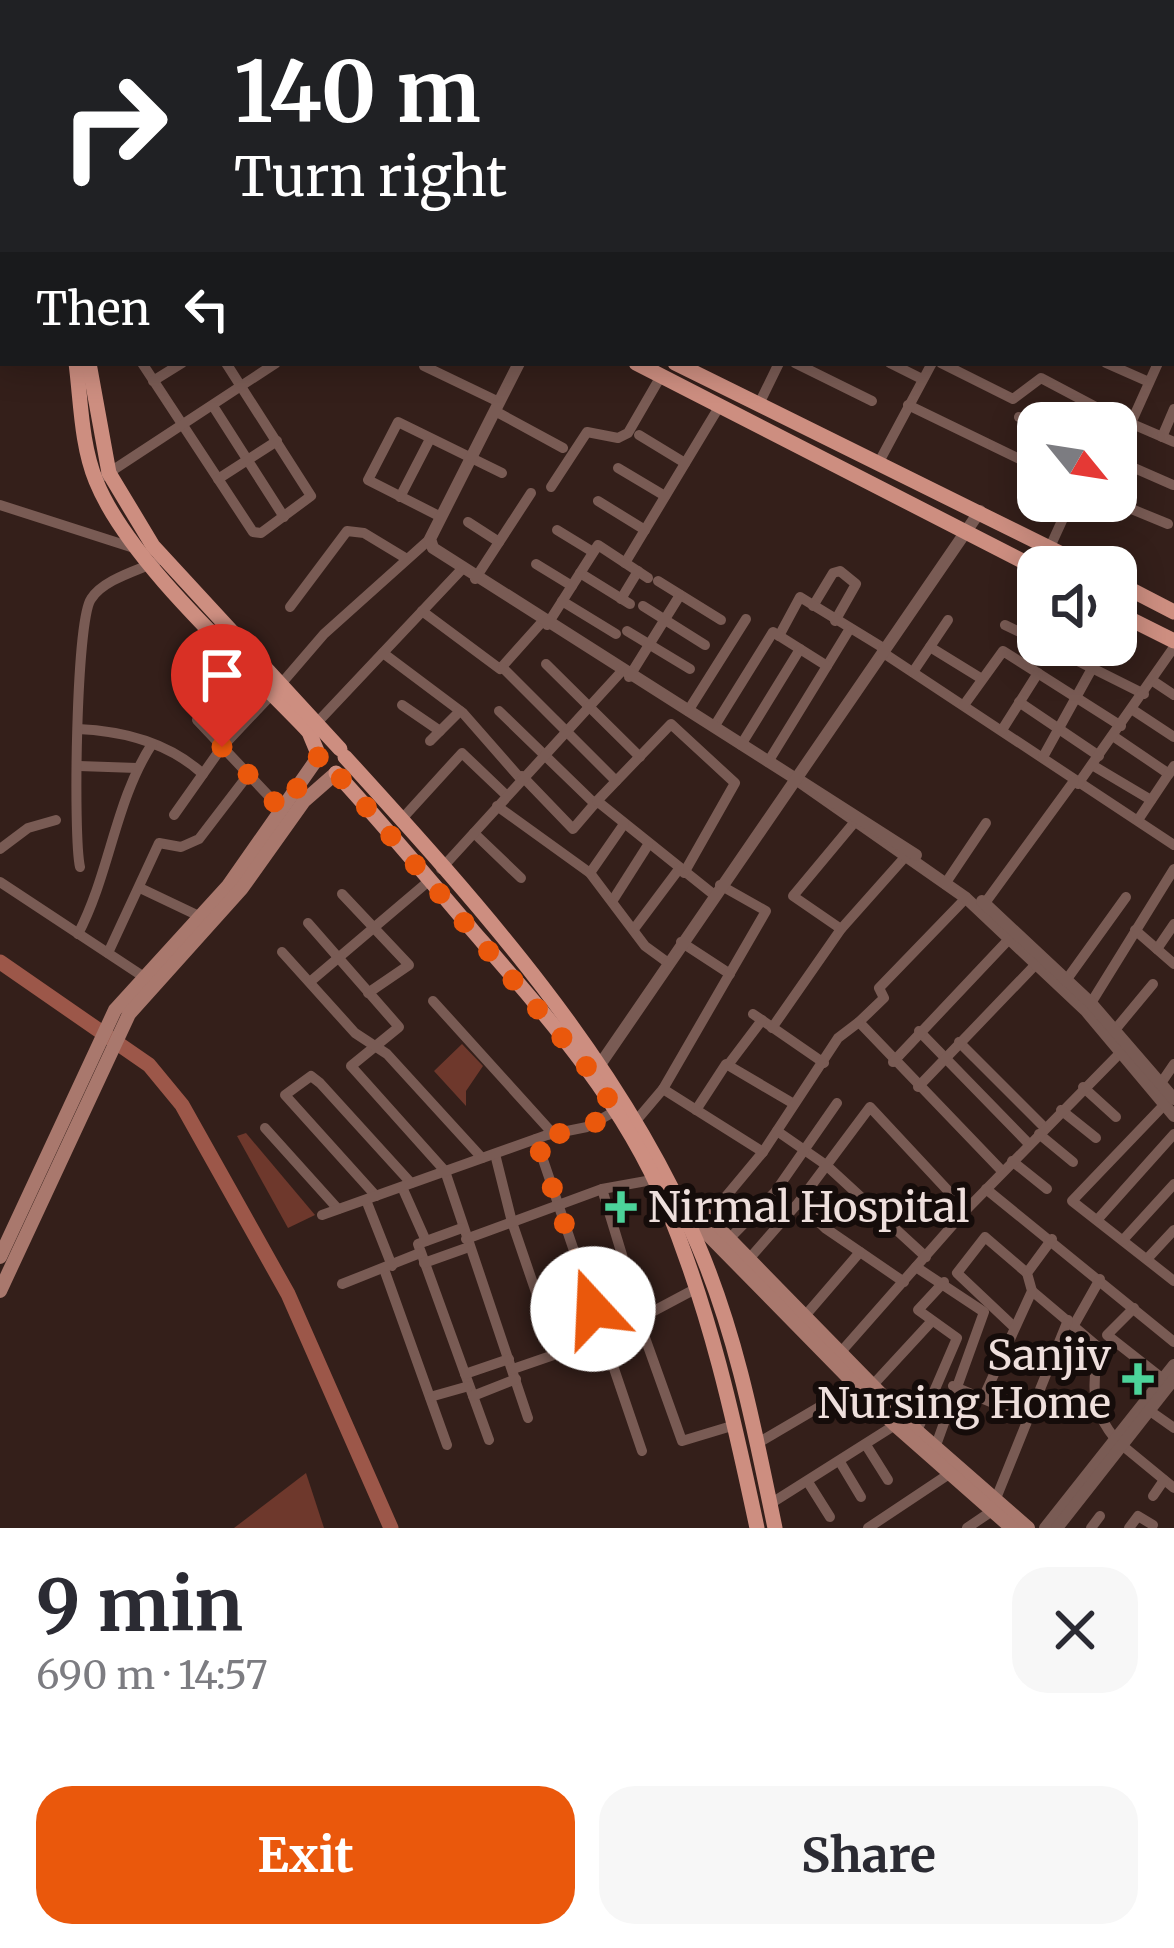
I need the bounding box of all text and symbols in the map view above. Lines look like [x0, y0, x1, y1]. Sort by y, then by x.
text: 140 m [234, 39, 481, 145]
icon: right [36, 48, 192, 204]
text: Turn right [234, 143, 507, 211]
icon: left [174, 276, 240, 342]
text: Then [36, 281, 150, 337]
north arrow [1017, 402, 1137, 522]
map controls [1017, 402, 1137, 666]
button: sound [1017, 546, 1137, 666]
pin [171, 624, 273, 747]
icon: arrive [189, 642, 255, 708]
place label: Nirmal Hospital [648, 1181, 969, 1233]
marker: Nirmal Hospital [605, 1191, 637, 1223]
position arrow [530, 1246, 656, 1372]
place label: Sanjiv Nursing Home [817, 1329, 1112, 1430]
marker: Sanjiv Nursing Home [1122, 1363, 1154, 1395]
text: 9 min [36, 1560, 243, 1651]
button: close [1012, 1567, 1138, 1693]
text: 690 m · 14:57 [36, 1651, 268, 1700]
button: Exit [36, 1786, 575, 1924]
button: Share [599, 1786, 1138, 1924]

